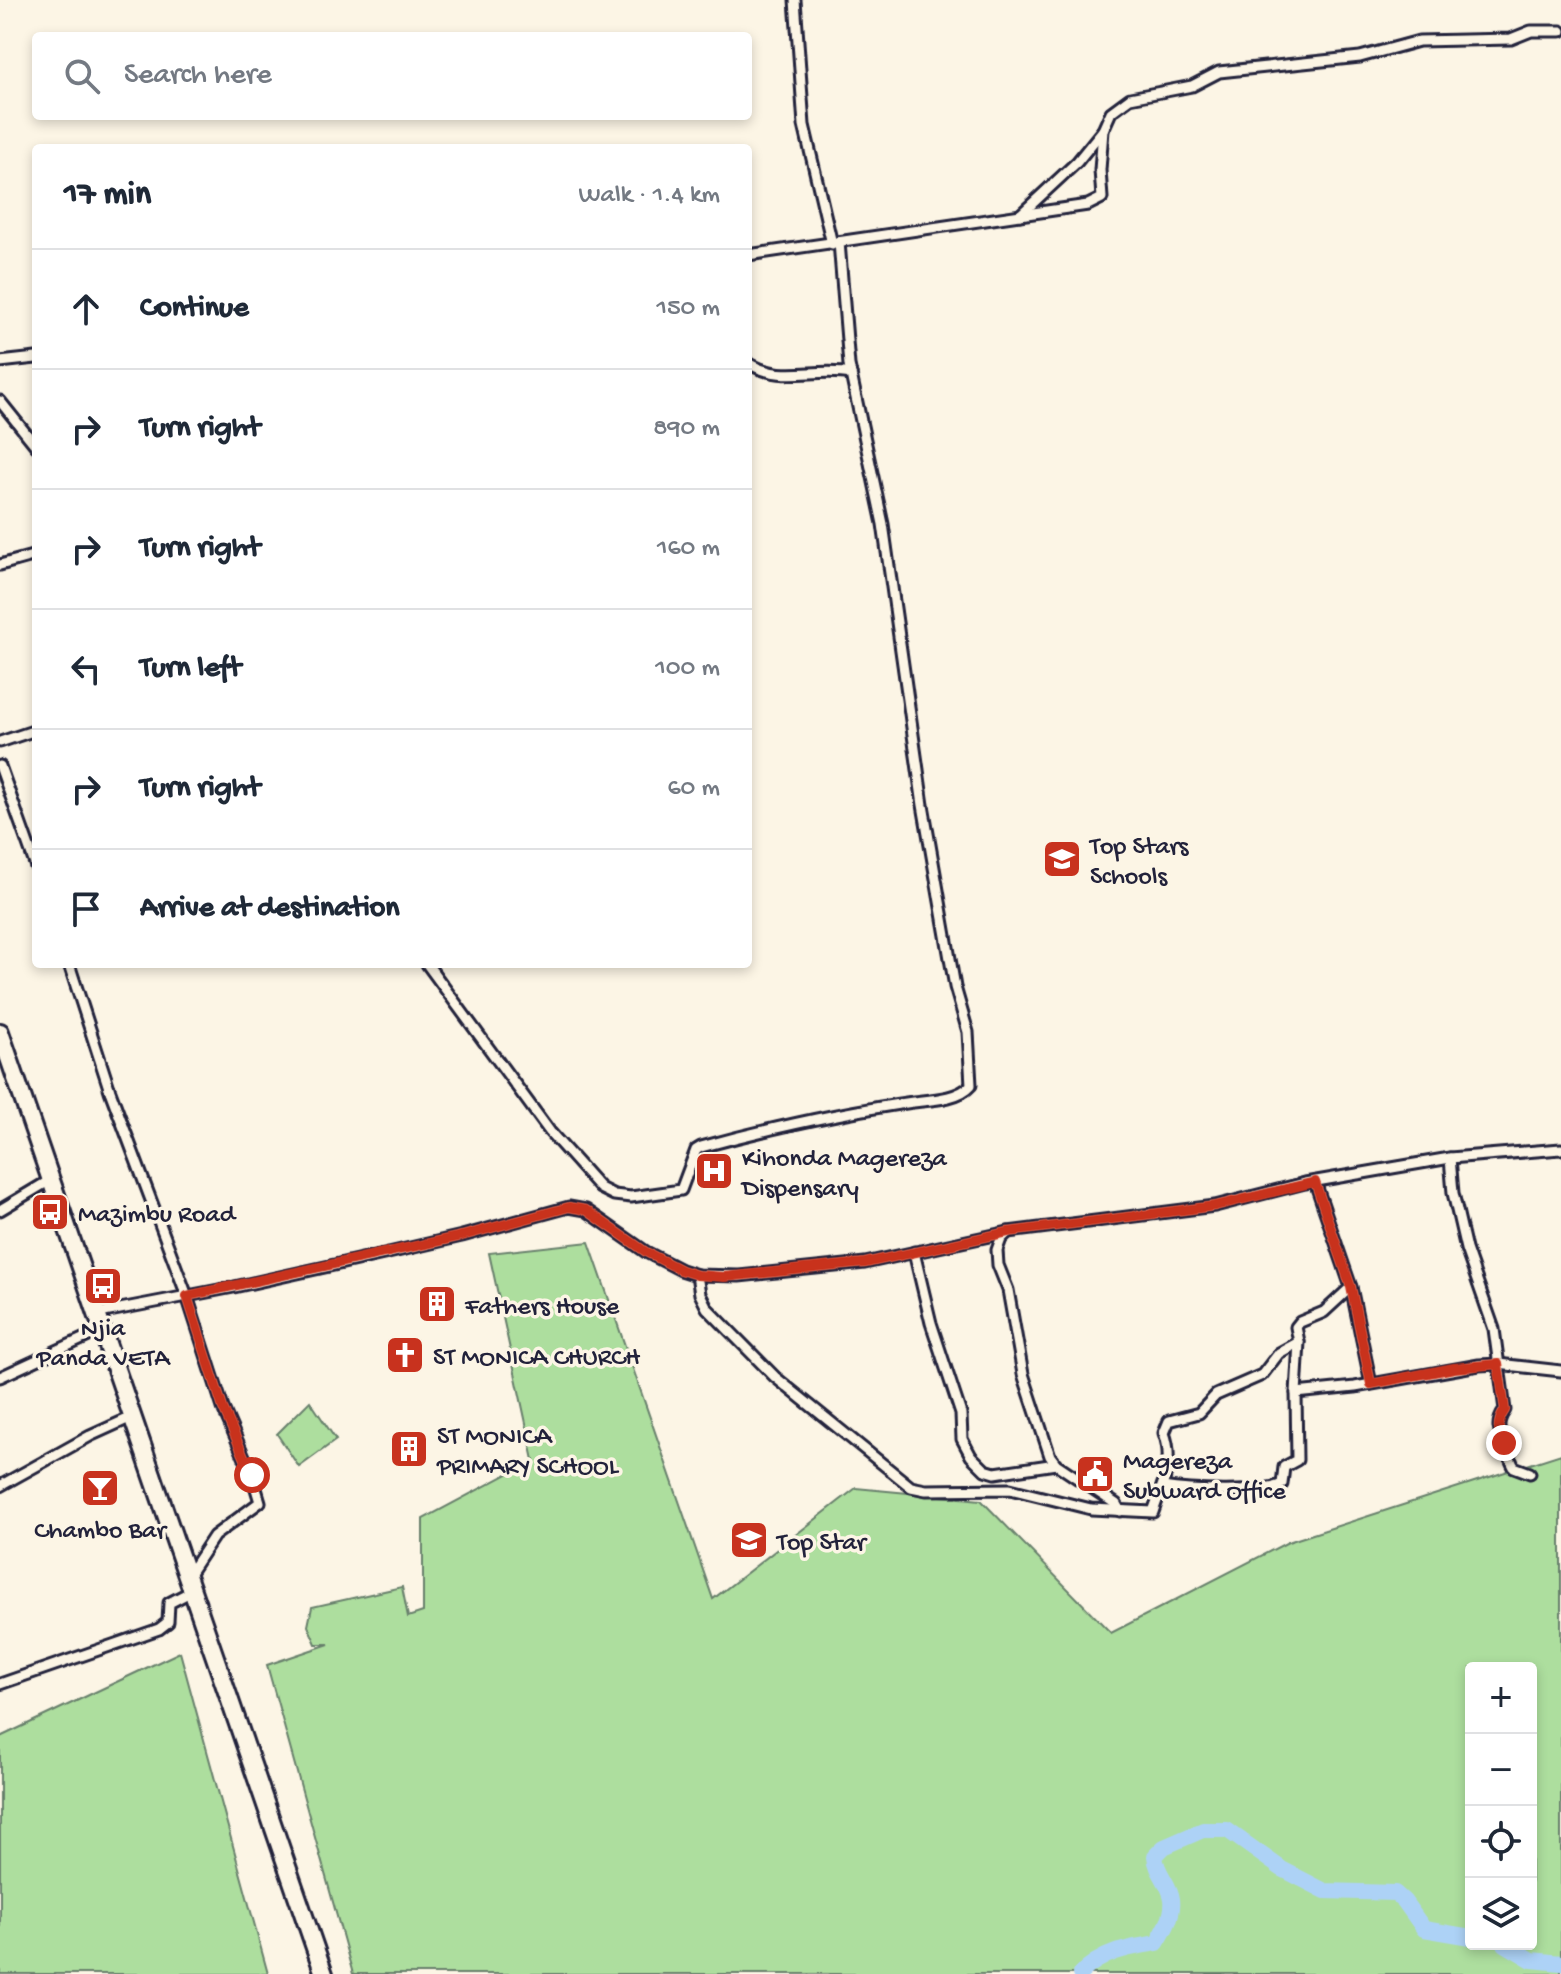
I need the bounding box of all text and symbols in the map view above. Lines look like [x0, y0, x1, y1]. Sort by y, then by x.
search box [32, 32, 752, 120]
icon: search [60, 54, 104, 98]
text: Search here [124, 59, 272, 94]
text: 17 min [64, 176, 151, 216]
text: Walk · 1.4 km [578, 181, 720, 212]
icon: ahead [64, 287, 108, 331]
text: Continue [140, 292, 249, 327]
text: 150 m [656, 294, 720, 325]
icon: right [64, 407, 108, 451]
text: Turn right [140, 412, 260, 447]
text: 890 m [653, 414, 720, 445]
icon: right [64, 527, 108, 571]
text: Turn right [140, 532, 260, 567]
text: 160 m [657, 534, 720, 565]
icon: left [64, 647, 108, 691]
text: Turn left [140, 652, 241, 687]
text: 100 m [655, 654, 720, 685]
icon: right [64, 767, 108, 811]
text: Turn right [140, 772, 260, 807]
text: 60 m [667, 774, 720, 805]
place label: Top Stars Schools [1088, 833, 1190, 894]
school or university icon: Top Stars Schools [1041, 838, 1083, 880]
icon: arrive [64, 887, 108, 931]
text: Arrive at destination [140, 892, 400, 927]
place label: Kihonda Magereza Dispensary [740, 1145, 948, 1206]
hospital icon: Kihonda Magereza Dispensary [693, 1150, 735, 1192]
bus stop icon: Mazimbu Road [29, 1191, 71, 1233]
place label: Mazimbu Road [78, 1201, 237, 1232]
bus stop icon: Njia Panda VETA [82, 1265, 124, 1307]
building icon: Fathers House [416, 1283, 458, 1325]
place label: Fathers House [464, 1293, 620, 1324]
place label: Njia Panda VETA [36, 1315, 171, 1376]
church icon: ST MONICA CHURCH [384, 1334, 426, 1376]
place label: ST MONICA CHURCH [433, 1344, 640, 1375]
place label: ST MONICA PRIMARY SCHOOL [436, 1423, 620, 1484]
route end [1486, 1425, 1522, 1461]
building icon: ST MONICA PRIMARY SCHOOL [388, 1428, 430, 1470]
place label: Magereza Subward Office [1123, 1448, 1286, 1509]
public building icon: Magereza Subward Office [1074, 1453, 1116, 1495]
route start [234, 1457, 270, 1493]
bar icon: Chambo Bar [79, 1467, 121, 1509]
place label: Chambo Bar [34, 1517, 168, 1548]
school or university icon: Top Star [728, 1519, 770, 1561]
place label: Top Star [775, 1529, 869, 1560]
map controls [1465, 1662, 1537, 1950]
button: + [1465, 1662, 1537, 1734]
button: − [1465, 1734, 1537, 1806]
button: locate [1465, 1806, 1537, 1878]
button: layers [1465, 1878, 1537, 1950]

